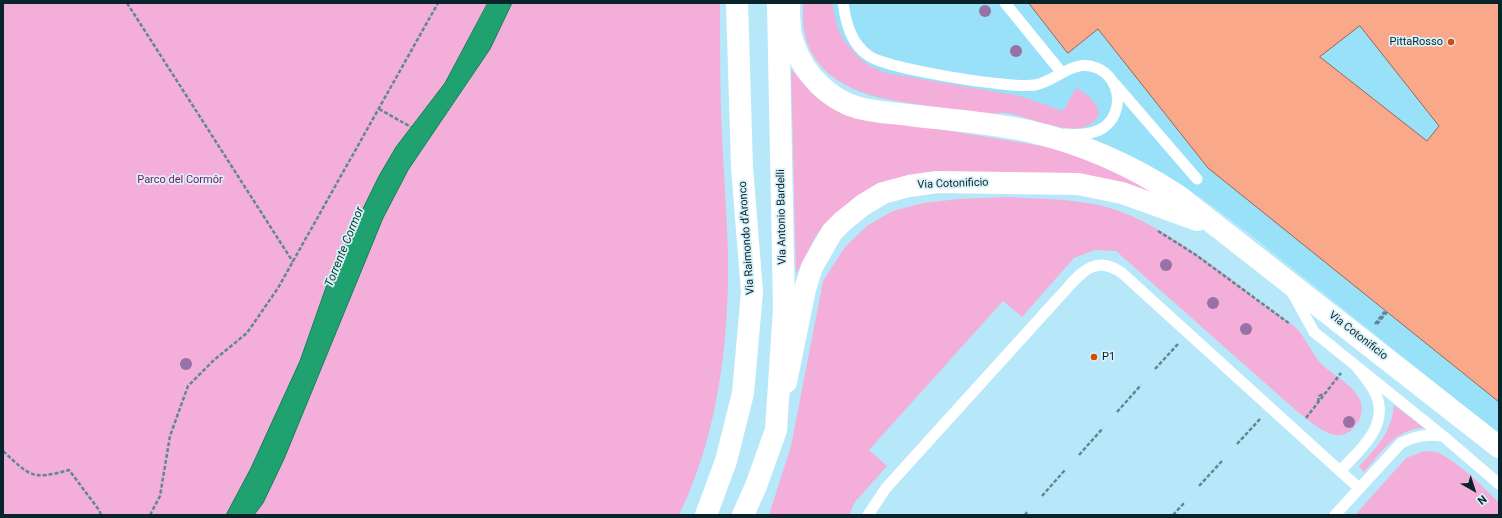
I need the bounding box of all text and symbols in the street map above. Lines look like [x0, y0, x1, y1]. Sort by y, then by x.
place label: PittaRosso [1390, 35, 1443, 49]
marker: PittaRosso [1446, 37, 1456, 47]
street label: Via Antonio Bardelli [775, 169, 789, 265]
park label: Parco del Cormôr [137, 173, 223, 187]
street label: Via Cotonificio [917, 176, 989, 192]
street label: Via Raimondo d'Aronco [736, 181, 758, 295]
water label: Torrente Cormor [322, 205, 368, 289]
street label: Via Cotonificio [1326, 309, 1390, 363]
place label: P1 [1102, 350, 1115, 364]
marker: P1 [1089, 352, 1099, 362]
north arrow [1454, 470, 1494, 510]
text: N [1475, 492, 1489, 507]

